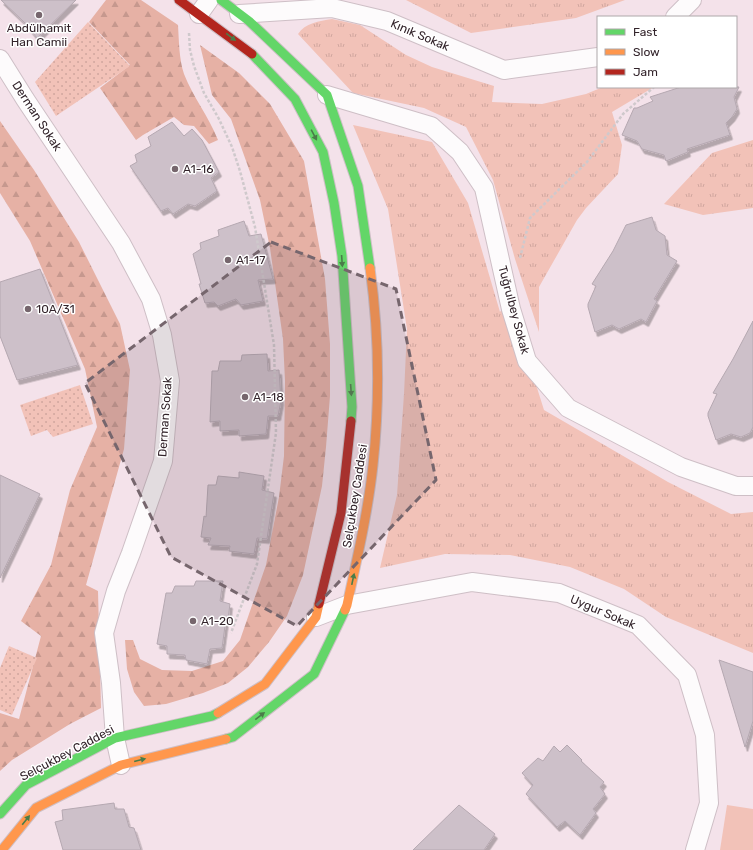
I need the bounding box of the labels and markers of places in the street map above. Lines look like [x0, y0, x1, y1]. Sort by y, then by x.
marker: Abdülhamit Han Camii [34, 10, 44, 20]
place label: Abdülhamit Han Camii [7, 21, 72, 49]
place label: A1-16 [183, 162, 213, 176]
marker: A1-16 [170, 164, 180, 174]
place label: A1-17 [236, 253, 265, 267]
marker: A1-17 [223, 255, 233, 265]
place label: 10A/31 [36, 302, 75, 316]
marker: 10A/31 [23, 304, 33, 314]
place label: A1-18 [253, 390, 284, 404]
marker: A1-18 [240, 392, 250, 402]
place label: A1-20 [201, 614, 234, 628]
marker: A1-20 [188, 616, 198, 626]

